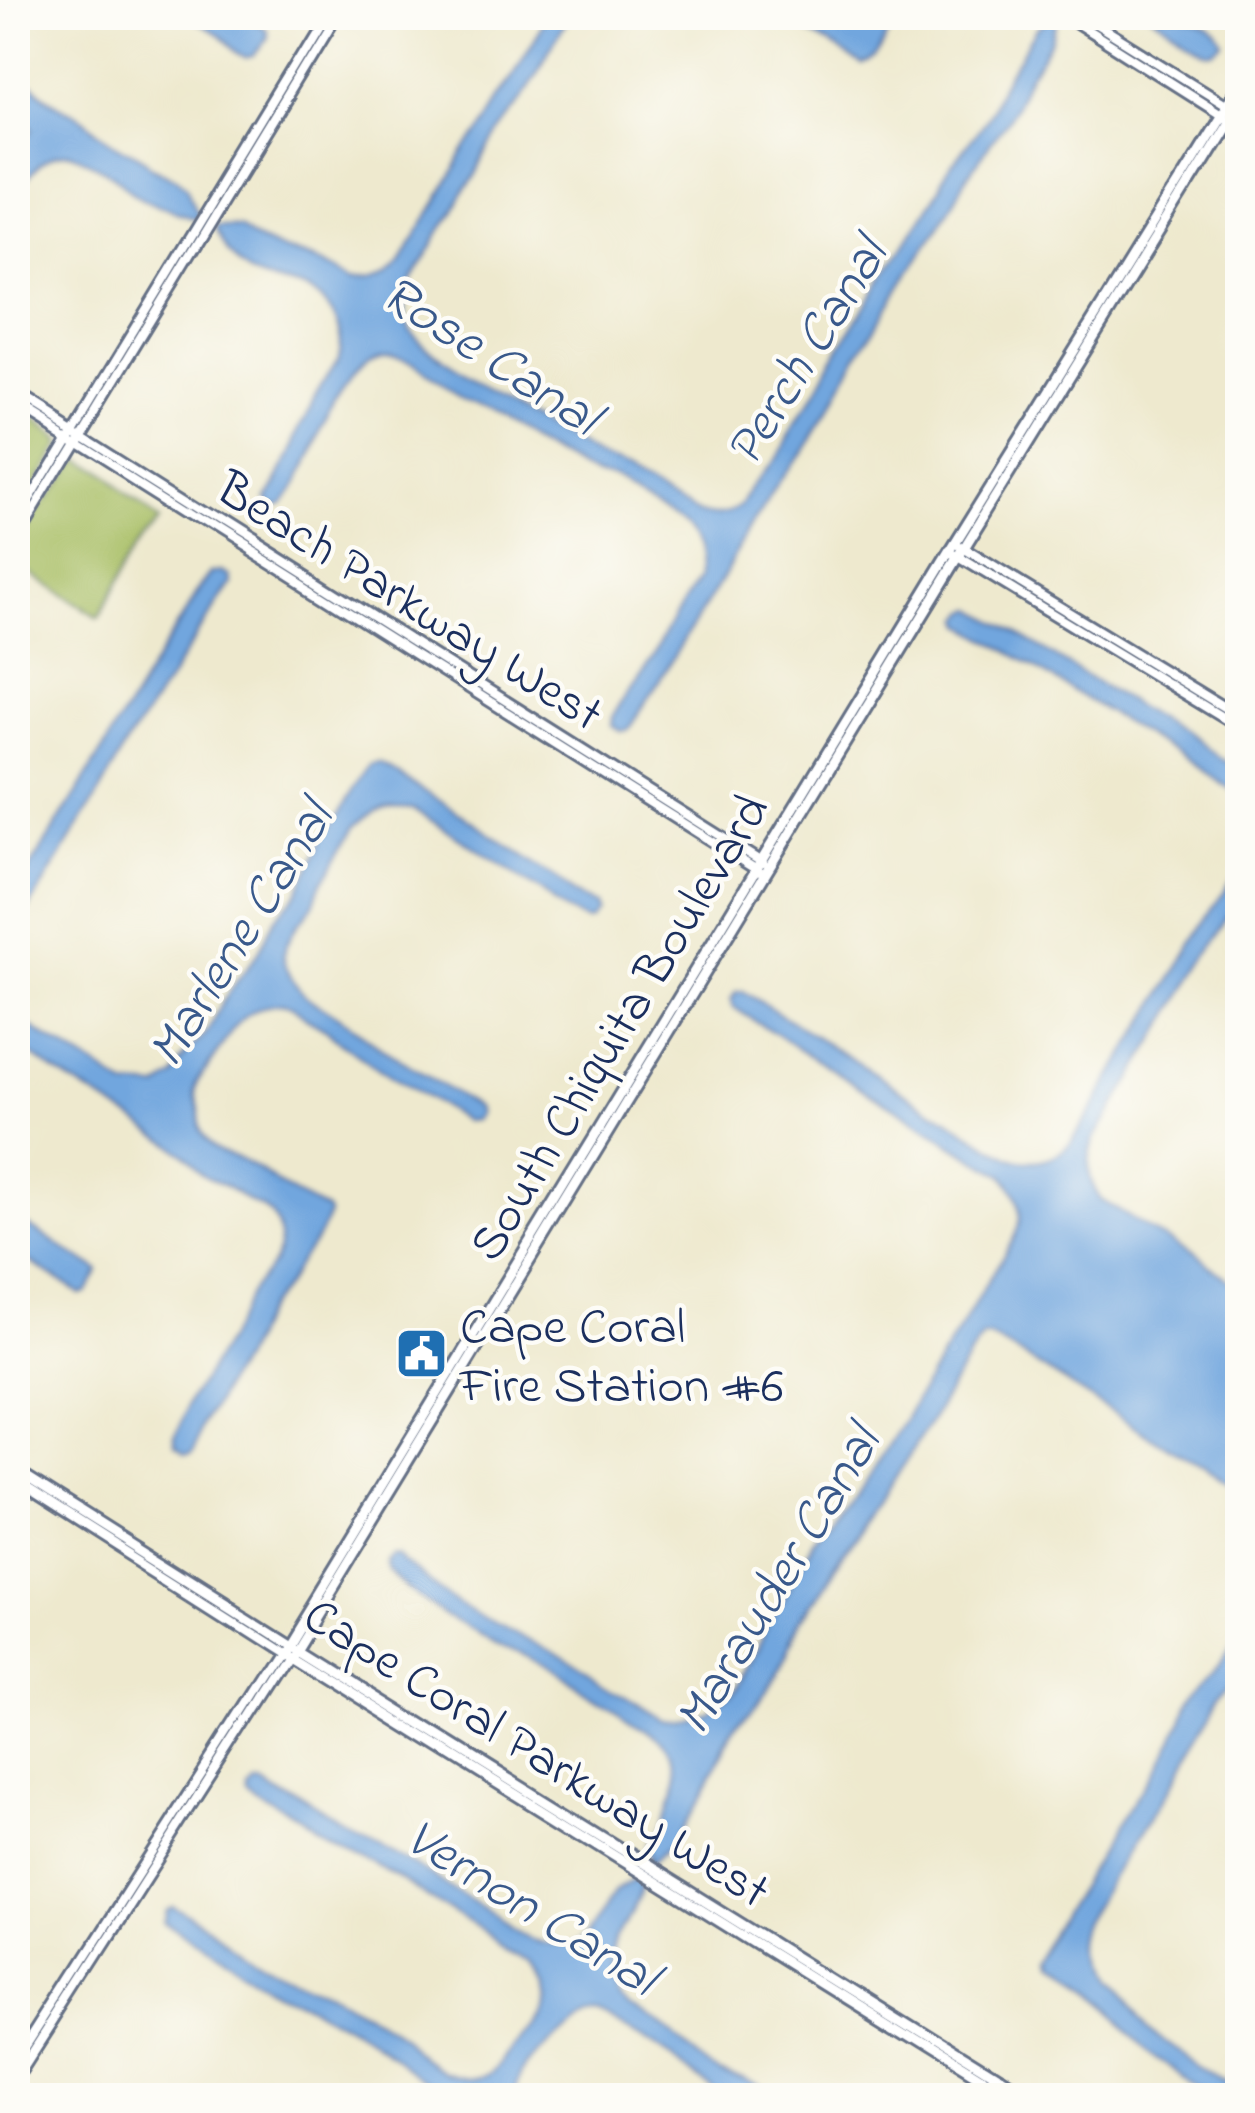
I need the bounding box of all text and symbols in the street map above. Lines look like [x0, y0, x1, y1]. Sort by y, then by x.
water label: Perch Canal [708, 220, 913, 483]
water label: Rose Canal [364, 258, 618, 461]
street label: Beach Parkway West [198, 453, 616, 753]
street label: South Chiquita Boulevard [452, 781, 791, 1277]
water label: Marlene Canal [131, 783, 359, 1084]
place label: Cape Coral Fire Station #6 [458, 1292, 783, 1426]
public building icon: Cape Coral Fire Station #6 [393, 1325, 449, 1381]
water label: Marauder Canal [657, 1408, 906, 1751]
street label: Cape Coral Parkway West [287, 1581, 783, 1930]
water label: Vernon Canal [388, 1802, 676, 2022]

